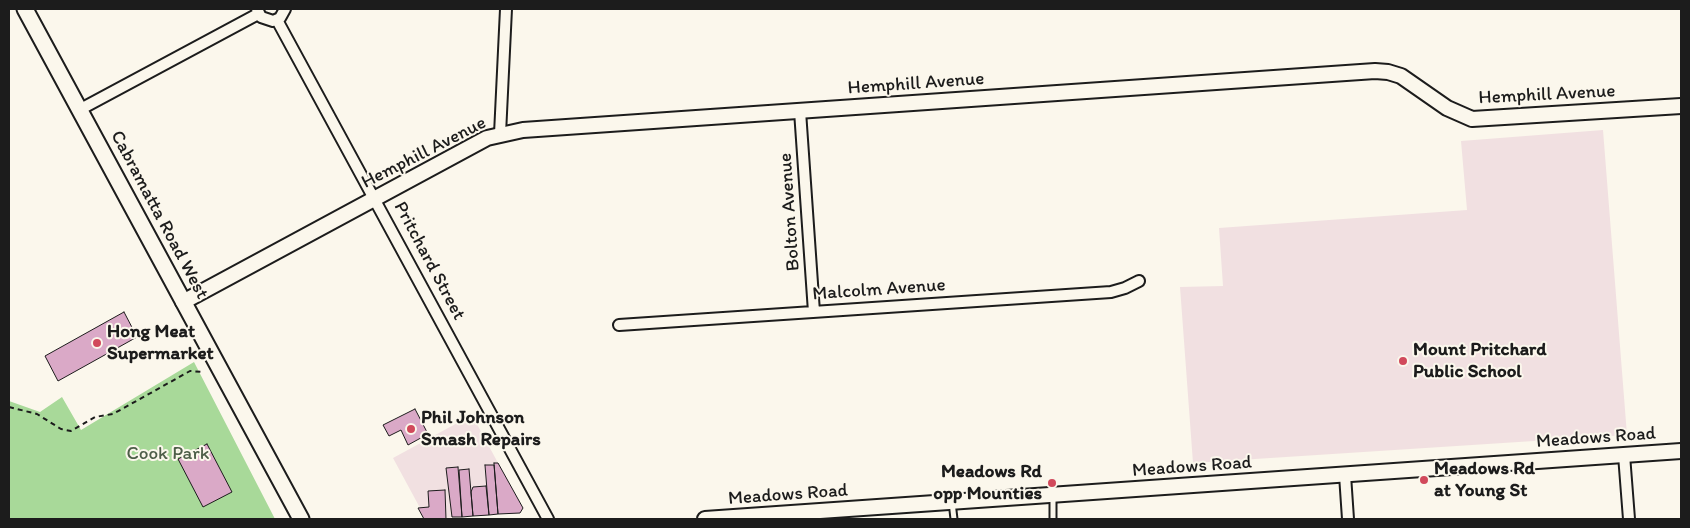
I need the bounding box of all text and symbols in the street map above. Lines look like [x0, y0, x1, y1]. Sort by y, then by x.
street label: Hemphill Avenue [847, 68, 985, 100]
street label: Hemphill Avenue [1478, 80, 1616, 110]
street label: Hemphill Avenue [358, 112, 490, 194]
street label: Cabramatta Road West [105, 127, 213, 303]
street label: Bolton Avenue [774, 152, 806, 272]
street label: Pritchard Street [388, 198, 470, 324]
street label: Malcolm Avenue [812, 274, 946, 306]
place label: Hong Meat Supermarket [107, 321, 214, 365]
marker: Hong Meat Supermarket [91, 337, 103, 349]
place label: Mount Pritchard Public School [1413, 339, 1546, 383]
marker: Mount Pritchard Public School [1397, 355, 1409, 367]
place label: Phil Johnson Smash Repairs [421, 407, 541, 451]
street label: Meadows Road [1535, 422, 1657, 454]
marker: Phil Johnson Smash Repairs [405, 423, 417, 435]
park label: Cook Park [126, 443, 210, 465]
street label: Meadows Road [1131, 451, 1253, 483]
place label: Meadows Rd at Young St [1434, 458, 1535, 502]
place label: Meadows Rd opp Mounties [933, 461, 1042, 505]
marker: Meadows Rd at Young St [1418, 474, 1430, 486]
marker: Meadows Rd opp Mounties [1046, 477, 1058, 489]
street label: Meadows Road [727, 479, 849, 511]

